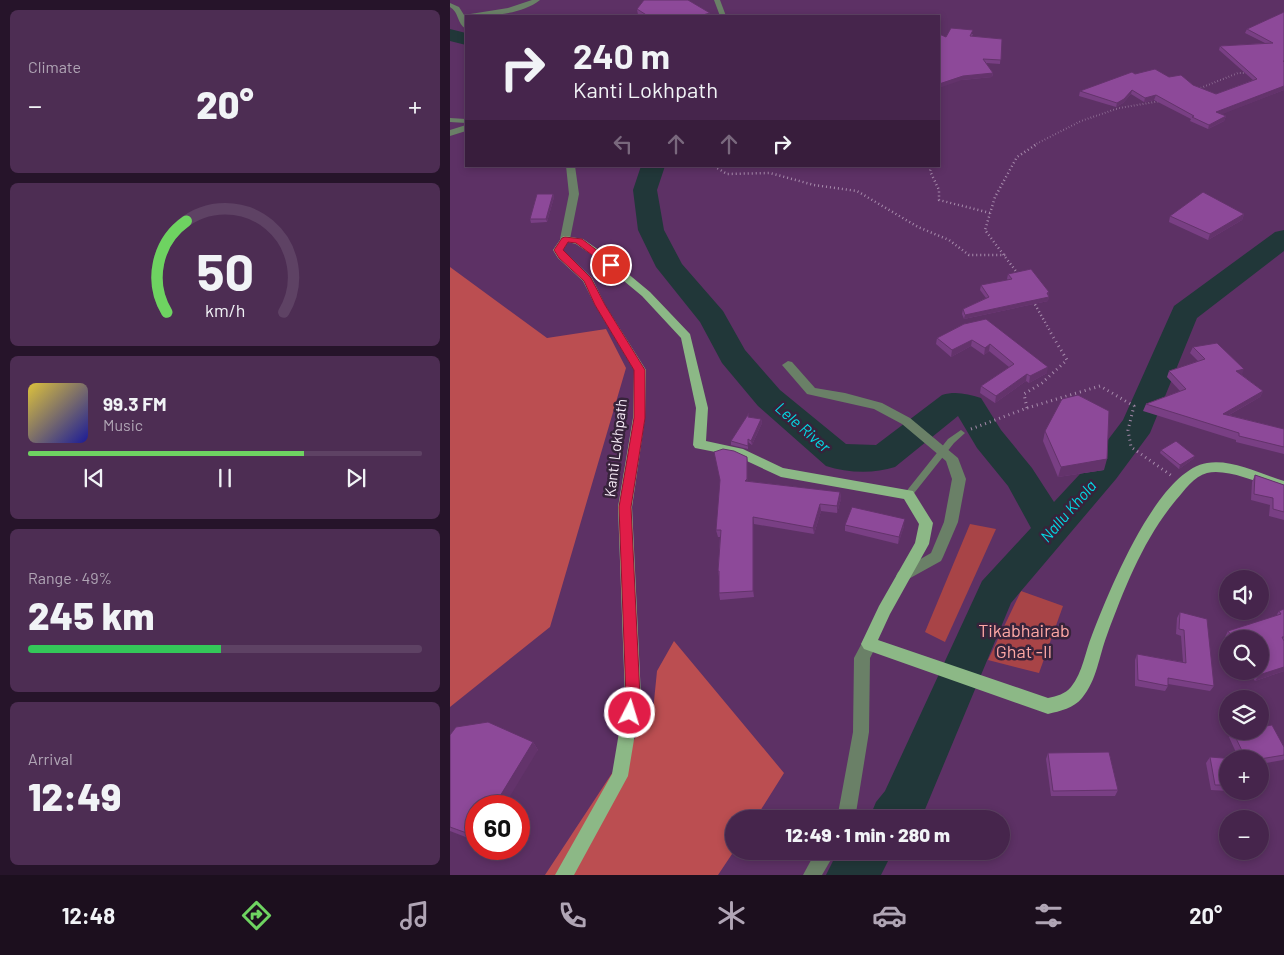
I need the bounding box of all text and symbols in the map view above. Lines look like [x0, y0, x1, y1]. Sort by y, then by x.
text: 240 m [573, 34, 670, 76]
icon: right [490, 35, 555, 100]
text: Climate [28, 57, 81, 76]
text: Kanti Lokhpath [573, 76, 718, 102]
text: 20° [196, 81, 254, 127]
text: − [28, 88, 42, 122]
text: + [408, 88, 422, 122]
icon: left [609, 130, 637, 158]
icon: ahead [662, 130, 690, 158]
icon: ahead [715, 130, 743, 158]
icon: right [768, 130, 796, 158]
text: 50 [196, 239, 254, 301]
pin [590, 244, 632, 286]
icon: arrive [597, 251, 625, 279]
text: km/h [205, 299, 245, 321]
text: 99.3 FM [103, 392, 167, 415]
street label: Kanti Lokhpath [600, 398, 630, 498]
water label: Lele River [772, 398, 836, 457]
text: Music [103, 415, 143, 434]
icon: previous [80, 464, 108, 492]
icon: pause [211, 464, 239, 492]
icon: next [342, 464, 370, 492]
water label: Nallu Khola [1036, 476, 1100, 545]
text: Range · 49% [28, 568, 112, 587]
map controls [1219, 570, 1269, 860]
button: sound [1219, 570, 1269, 620]
text: 245 km [28, 592, 154, 638]
park label: Tikabhairab Ghat -II [978, 619, 1070, 662]
button: search [1219, 630, 1269, 680]
position arrow [603, 686, 655, 738]
button: layers [1219, 690, 1269, 740]
text: Arrival [28, 749, 73, 768]
button: + [1219, 750, 1269, 800]
text: 12:49 [28, 773, 121, 819]
speed limit sign: 60 [465, 795, 530, 860]
button: − [1219, 810, 1269, 860]
text: 12:49 · 1 min · 280 m [785, 823, 950, 846]
icon: directions [239, 898, 274, 933]
icon: music [397, 898, 432, 933]
icon: phone [555, 898, 590, 933]
icon: climate [714, 898, 749, 933]
icon: car [872, 898, 907, 933]
icon: filters [1031, 898, 1066, 933]
text: 12:48 [62, 902, 115, 928]
text: 20° [1189, 902, 1222, 928]

